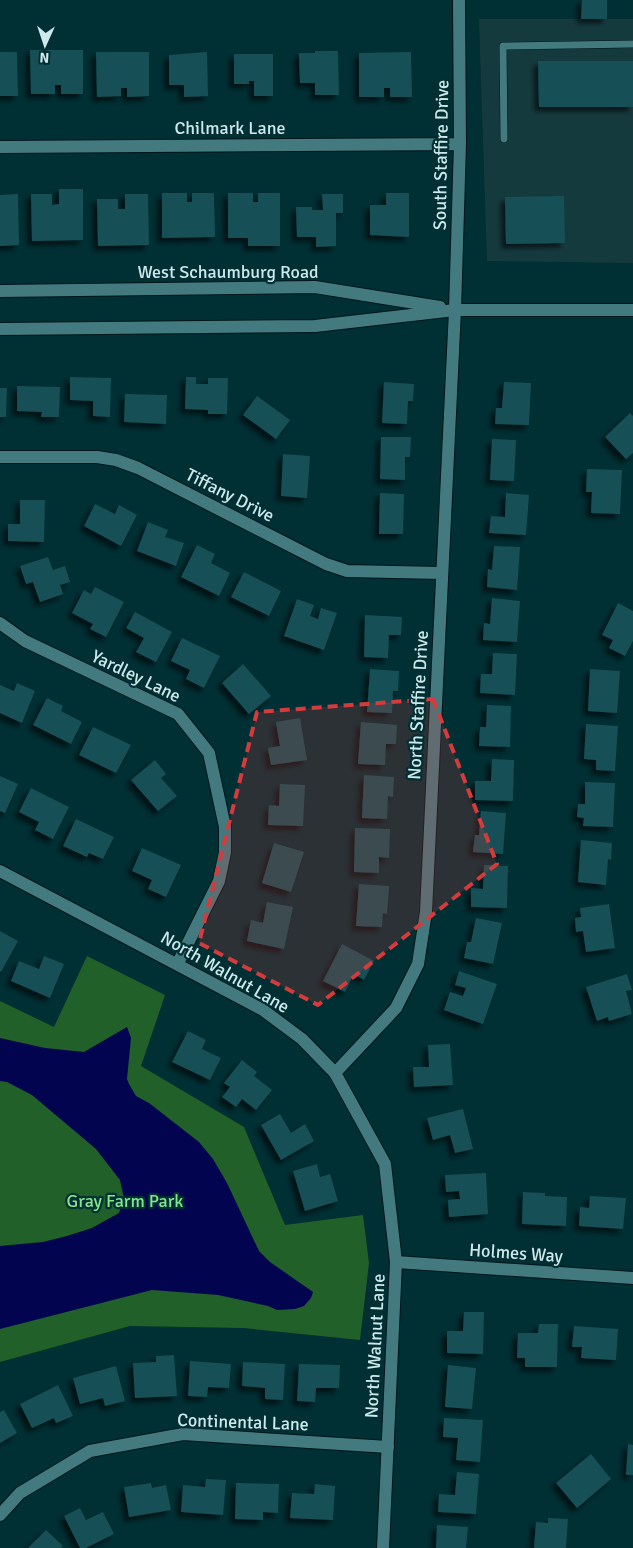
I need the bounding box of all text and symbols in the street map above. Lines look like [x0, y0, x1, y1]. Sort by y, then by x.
north arrow [20, 20, 70, 70]
text: N [39, 49, 50, 66]
street label: South Staffire Drive [429, 80, 453, 230]
street label: Chilmark Lane [174, 117, 286, 139]
street label: West Schaumburg Road [137, 261, 319, 283]
street label: Tiffany Drive [182, 463, 278, 527]
street label: North Staffire Drive [403, 630, 433, 780]
street label: Yardley Lane [88, 645, 184, 707]
street label: North Walnut Lane [157, 926, 293, 1018]
park label: Gray Farm Park [67, 1190, 183, 1212]
street label: Holmes Way [468, 1239, 564, 1267]
street label: North Walnut Lane [360, 1273, 390, 1419]
street label: Continental Lane [177, 1409, 309, 1435]

